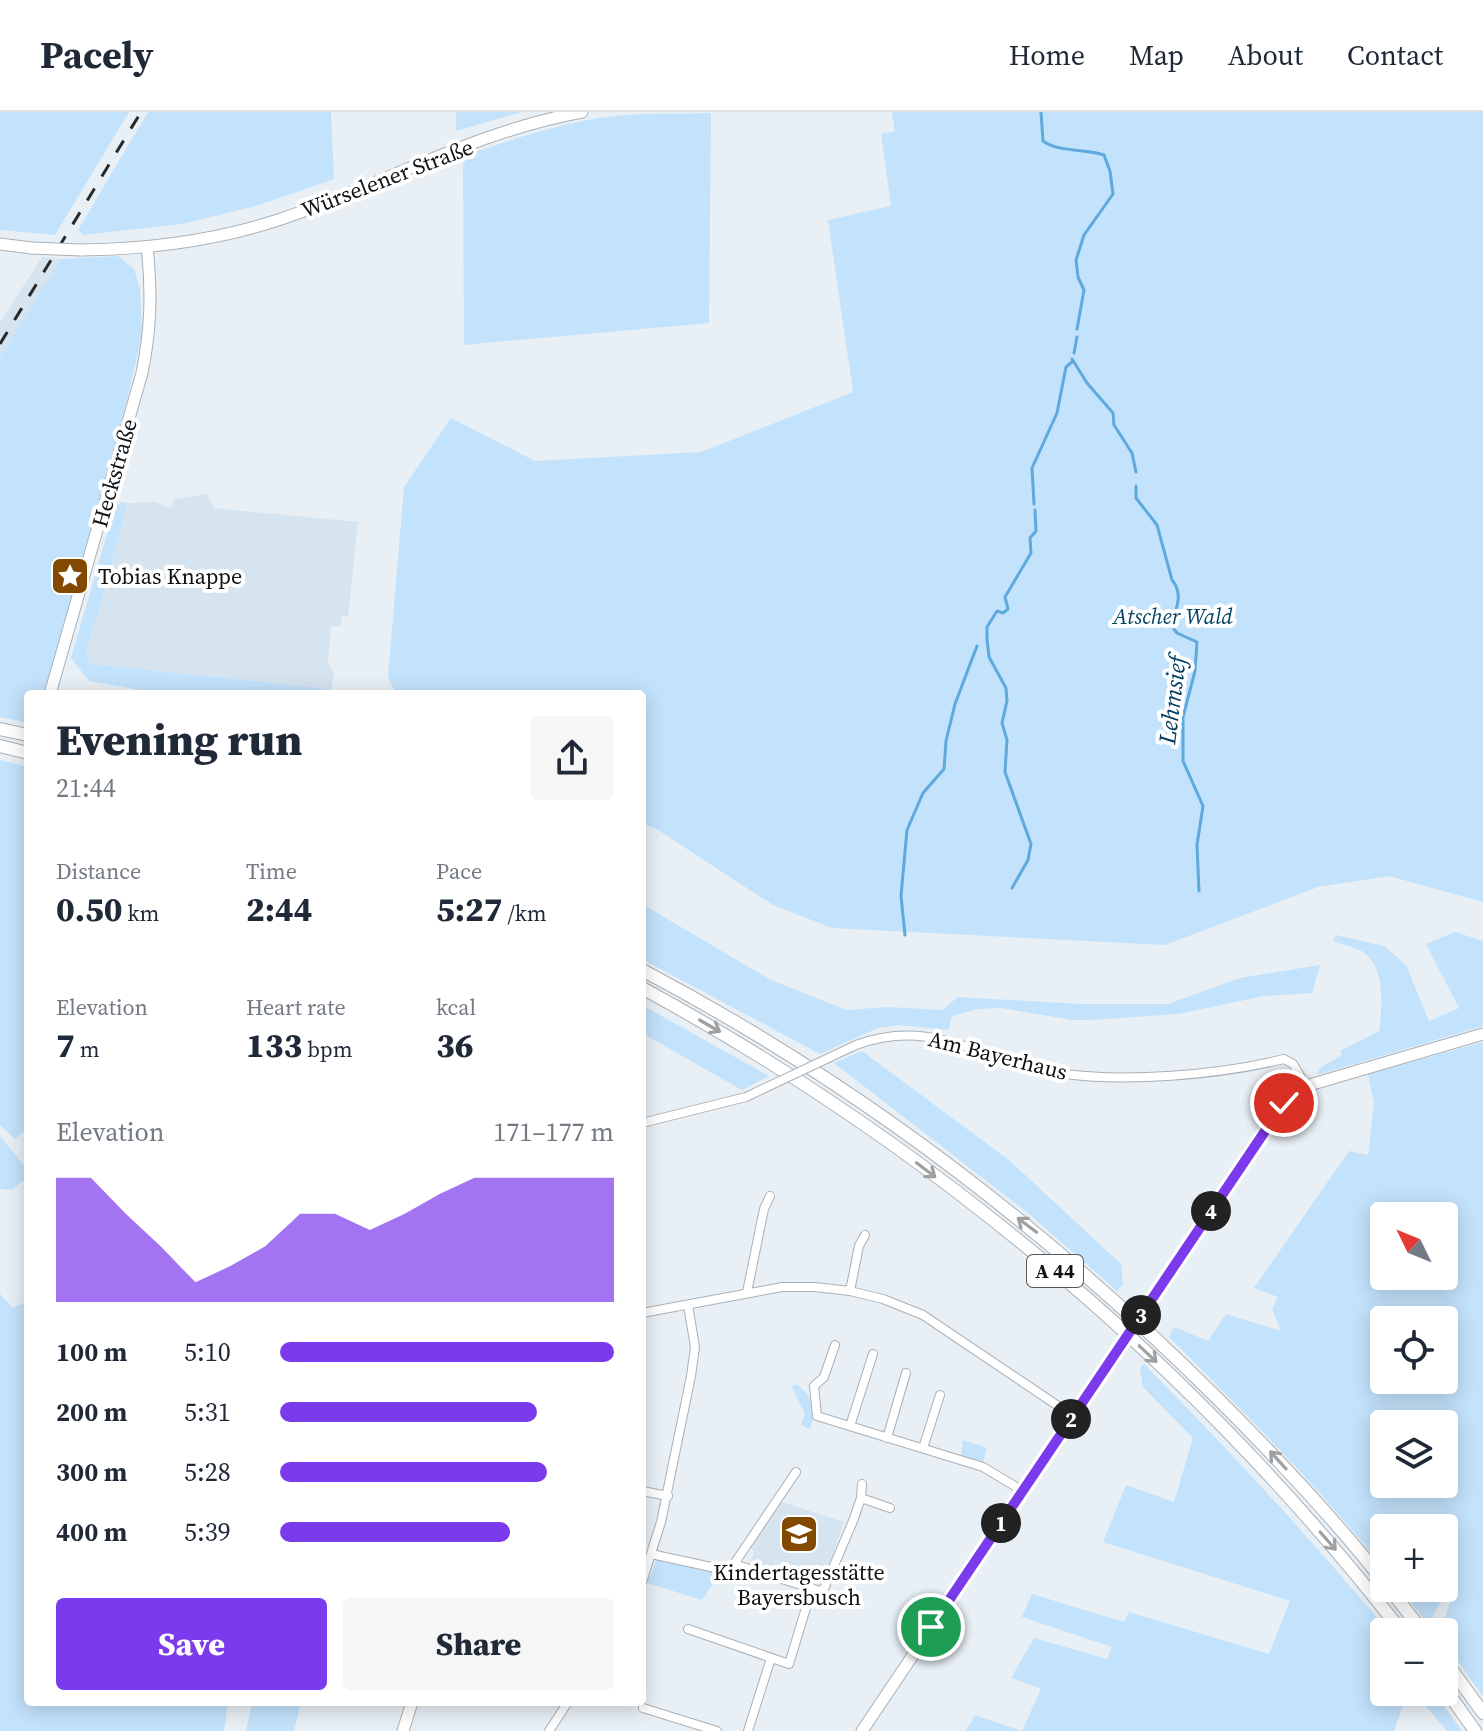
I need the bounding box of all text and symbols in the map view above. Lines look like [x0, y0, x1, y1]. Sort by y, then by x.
text: Pacely [40, 29, 153, 81]
text: Home [1009, 36, 1085, 74]
text: Map [1129, 36, 1184, 74]
text: About [1228, 36, 1303, 74]
text: Contact [1347, 36, 1443, 74]
street label: Würselener Straße [297, 131, 477, 225]
street label: Heckstraße [84, 415, 144, 531]
place icon: Tobias Knappe [49, 555, 91, 597]
place label: Tobias Knappe [98, 561, 242, 591]
park label: Atscher Wald [1111, 601, 1233, 631]
water label: Lehmsief [1150, 649, 1194, 747]
text: Evening run [56, 709, 302, 770]
button: share [530, 716, 614, 800]
text: 21:44 [56, 770, 116, 806]
text: Distance [56, 856, 141, 886]
text: Time [246, 856, 297, 886]
text: Pace [436, 856, 482, 886]
text: 0.50 [56, 886, 122, 932]
text: 2:44 [246, 886, 312, 932]
text: 5:27 [436, 886, 502, 932]
text: km [122, 898, 159, 928]
text: /km [502, 898, 547, 928]
text: Elevation [56, 992, 148, 1022]
text: Heart rate [246, 992, 346, 1022]
text: kcal [436, 992, 476, 1022]
one-way arrow [698, 1018, 721, 1034]
text: 7 [56, 1022, 75, 1068]
text: 133 [246, 1022, 302, 1068]
text: 36 [436, 1022, 473, 1068]
street label: Am Bayerhaus [925, 1023, 1071, 1087]
text: m [75, 1034, 100, 1064]
text: bpm [302, 1034, 352, 1064]
pin [1250, 1069, 1318, 1137]
icon: check [1262, 1081, 1306, 1125]
text: Elevation [56, 1114, 165, 1150]
text: 171–177 m [493, 1114, 614, 1150]
one-way arrow [915, 1162, 936, 1179]
pin: 4 [1191, 1191, 1231, 1231]
text: 4 [1205, 1196, 1217, 1226]
north arrow [1370, 1202, 1458, 1290]
map controls [1370, 1202, 1458, 1706]
one-way arrow [1017, 1216, 1038, 1233]
road number: A 44 [1027, 1255, 1083, 1287]
pin: 3 [1121, 1295, 1161, 1335]
text: 3 [1135, 1300, 1147, 1330]
button: locate [1370, 1306, 1458, 1394]
text: 100 m [56, 1334, 127, 1370]
text: 5:10 [184, 1334, 231, 1370]
one-way arrow [1138, 1344, 1158, 1363]
text: 200 m [56, 1394, 127, 1430]
text: 5:31 [184, 1394, 231, 1430]
pin: 2 [1051, 1399, 1091, 1439]
text: 2 [1065, 1404, 1077, 1434]
button: layers [1370, 1410, 1458, 1498]
one-way arrow [1269, 1450, 1287, 1470]
text: 300 m [56, 1454, 127, 1490]
text: 5:28 [184, 1454, 231, 1490]
pin: 1 [981, 1503, 1021, 1543]
text: 1 [995, 1508, 1007, 1538]
school or university icon: Kindertagesstätte Bayersbusch [778, 1513, 820, 1555]
text: 400 m [56, 1514, 127, 1550]
text: 5:39 [184, 1514, 231, 1550]
button: + [1370, 1514, 1458, 1602]
one-way arrow [1319, 1531, 1337, 1551]
place label: Kindertagesstätte Bayersbusch [713, 1557, 885, 1612]
pin [897, 1593, 965, 1661]
button: Save [56, 1598, 327, 1690]
button: Share [343, 1598, 614, 1690]
icon: arrive [909, 1605, 953, 1649]
button: − [1370, 1618, 1458, 1706]

